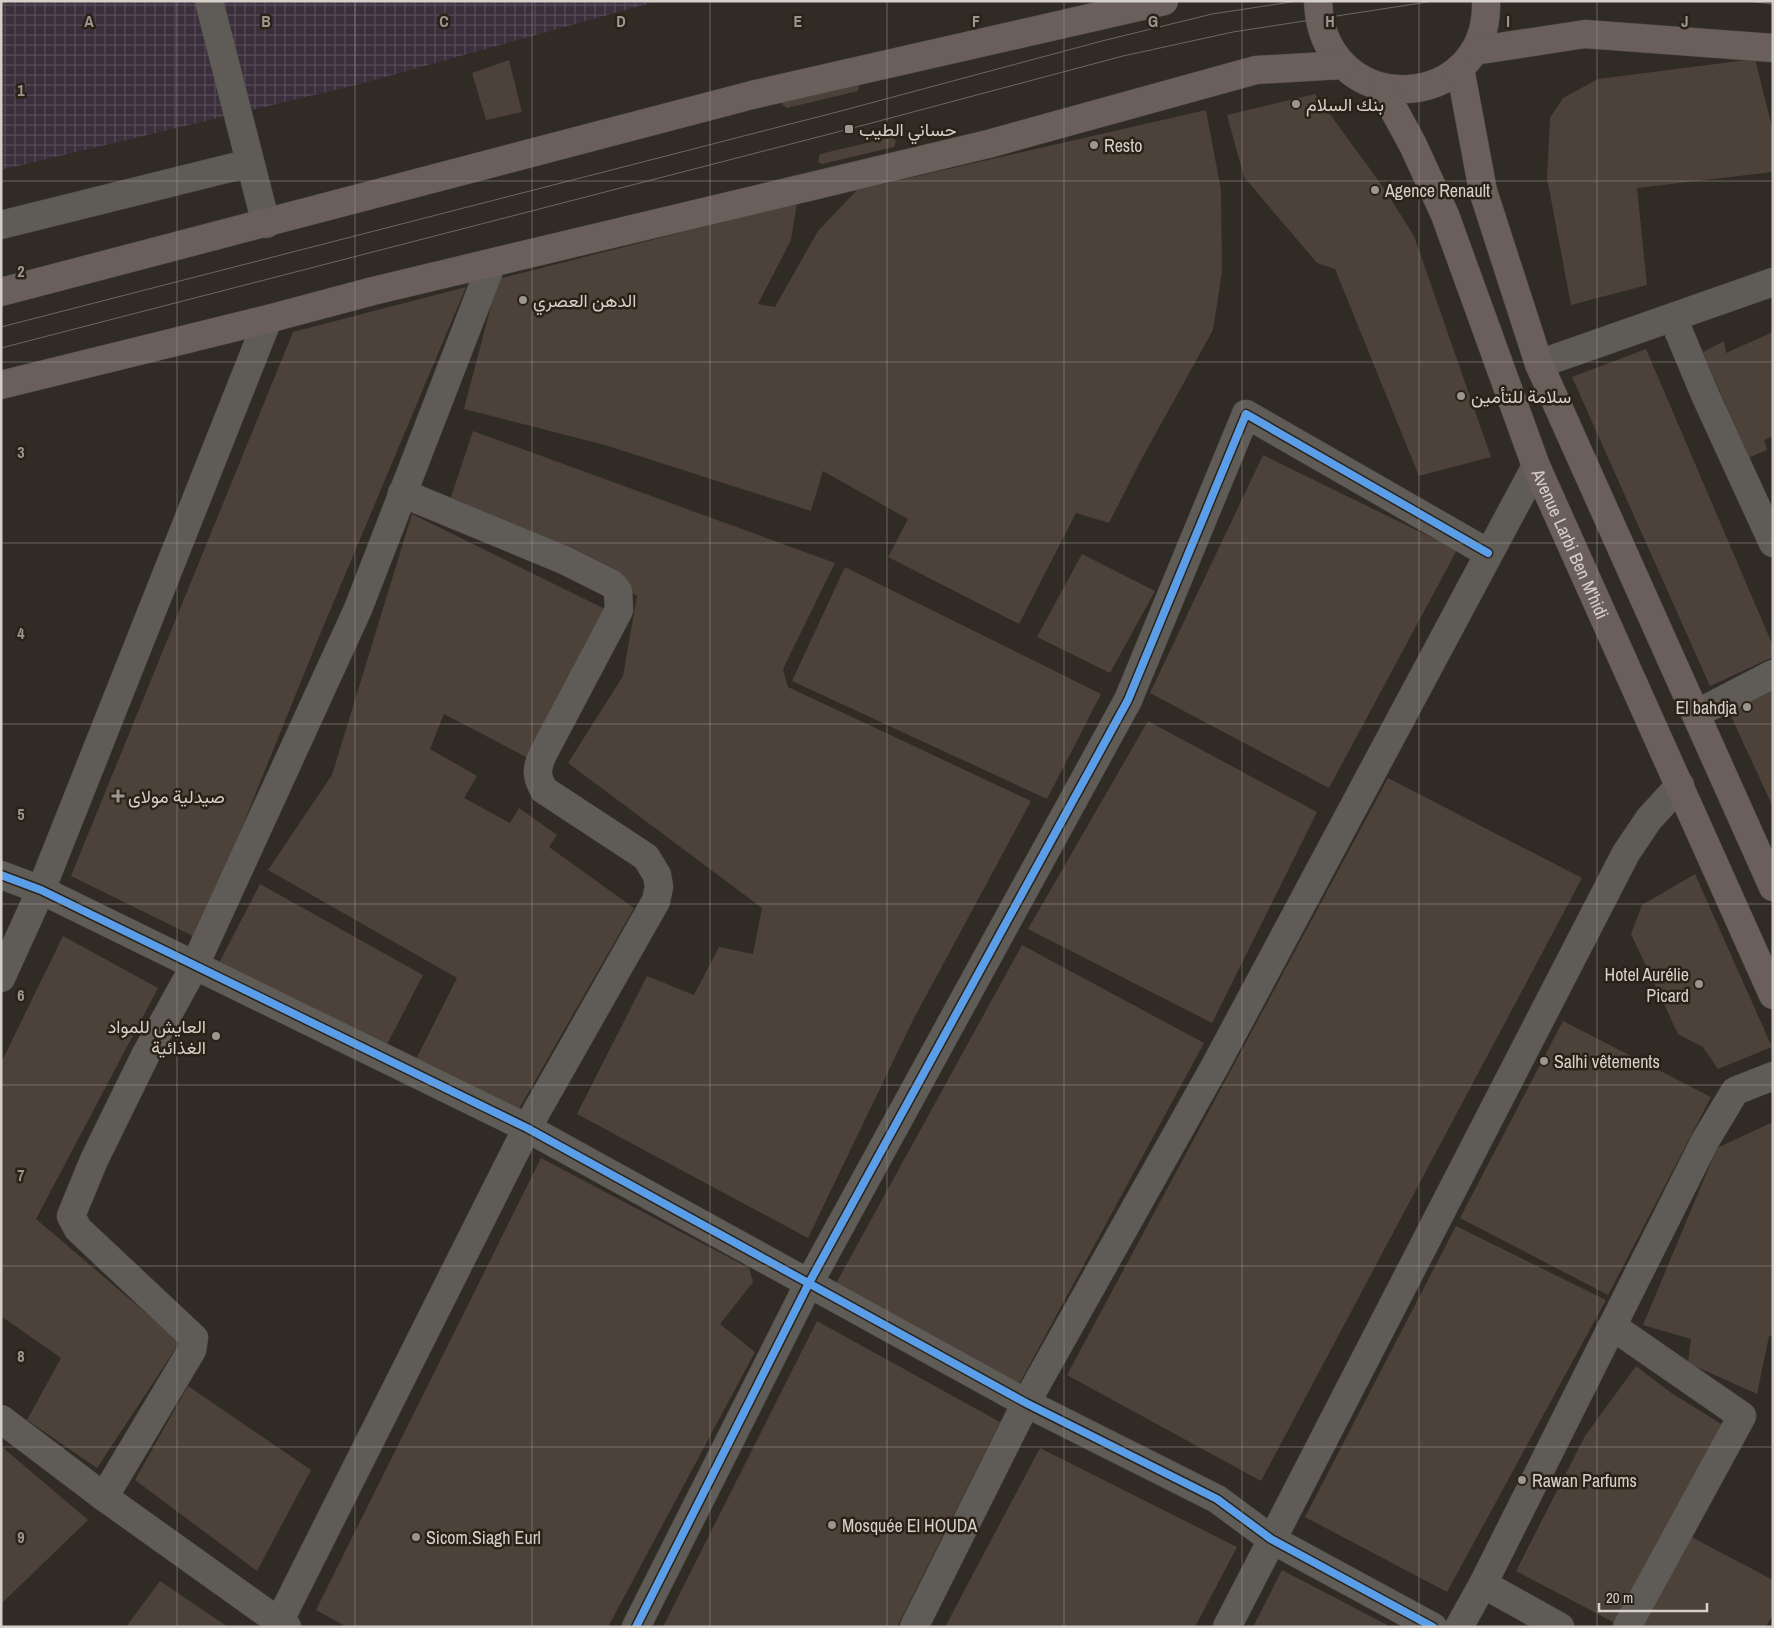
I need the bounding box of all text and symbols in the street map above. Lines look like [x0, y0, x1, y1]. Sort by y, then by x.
text: A [84, 10, 94, 32]
text: B [261, 10, 271, 32]
text: C [439, 10, 449, 32]
text: D [616, 10, 626, 32]
text: E [794, 10, 803, 32]
text: F [972, 10, 980, 32]
text: G [1148, 10, 1158, 32]
text: H [1325, 10, 1335, 32]
text: I [1506, 10, 1510, 32]
text: J [1681, 10, 1689, 32]
text: 1 [17, 79, 25, 101]
place label: بنك السلام [1306, 92, 1384, 117]
marker: بنك السلام [1290, 98, 1302, 110]
place label: حساني الطيب [859, 117, 957, 145]
marker: حساني الطيب [843, 123, 855, 135]
place label: Resto [1104, 133, 1143, 158]
marker: Resto [1088, 139, 1100, 151]
place label: Agence Renault [1384, 178, 1490, 203]
marker: Agence Renault [1369, 184, 1381, 196]
text: 2 [17, 260, 25, 282]
place label: الدهن العصري [533, 288, 636, 316]
marker: الدهن العصري [517, 294, 529, 306]
place label: سلامة للتأمين [1471, 384, 1571, 409]
marker: سلامة للتأمين [1455, 390, 1467, 402]
text: 3 [17, 441, 25, 463]
street label: Avenue Larbi Ben M'hidi [1526, 464, 1615, 623]
text: 4 [17, 622, 25, 644]
place label: El bahdja [1675, 695, 1737, 720]
marker: El bahdja [1741, 701, 1753, 713]
place label: صيدلية مولاى [128, 784, 225, 809]
marker: صيدلية مولاى [112, 790, 124, 802]
text: 5 [17, 803, 25, 825]
place label: Hotel Aurélie Picard [1604, 962, 1689, 1008]
marker: Hotel Aurélie Picard [1693, 978, 1705, 990]
text: 6 [17, 984, 25, 1006]
place label: العايش للمواد الغذائية [108, 1014, 206, 1060]
marker: العايش للمواد الغذائية [210, 1030, 222, 1042]
place label: Salhi vêtements [1554, 1049, 1660, 1074]
marker: Salhi vêtements [1538, 1055, 1550, 1067]
text: 7 [17, 1164, 25, 1186]
text: 8 [17, 1345, 25, 1367]
place label: Rawan Parfums [1532, 1468, 1637, 1493]
marker: Rawan Parfums [1516, 1474, 1528, 1486]
place label: Mosquée El HOUDA [842, 1513, 977, 1538]
marker: Mosquée El HOUDA [826, 1519, 838, 1531]
place label: Sicom.Siagh Eurl [426, 1525, 541, 1550]
text: 9 [17, 1526, 25, 1548]
marker: Sicom.Siagh Eurl [410, 1531, 422, 1543]
scale bar [1599, 1580, 1706, 1612]
text: 20 m [1606, 1587, 1633, 1608]

